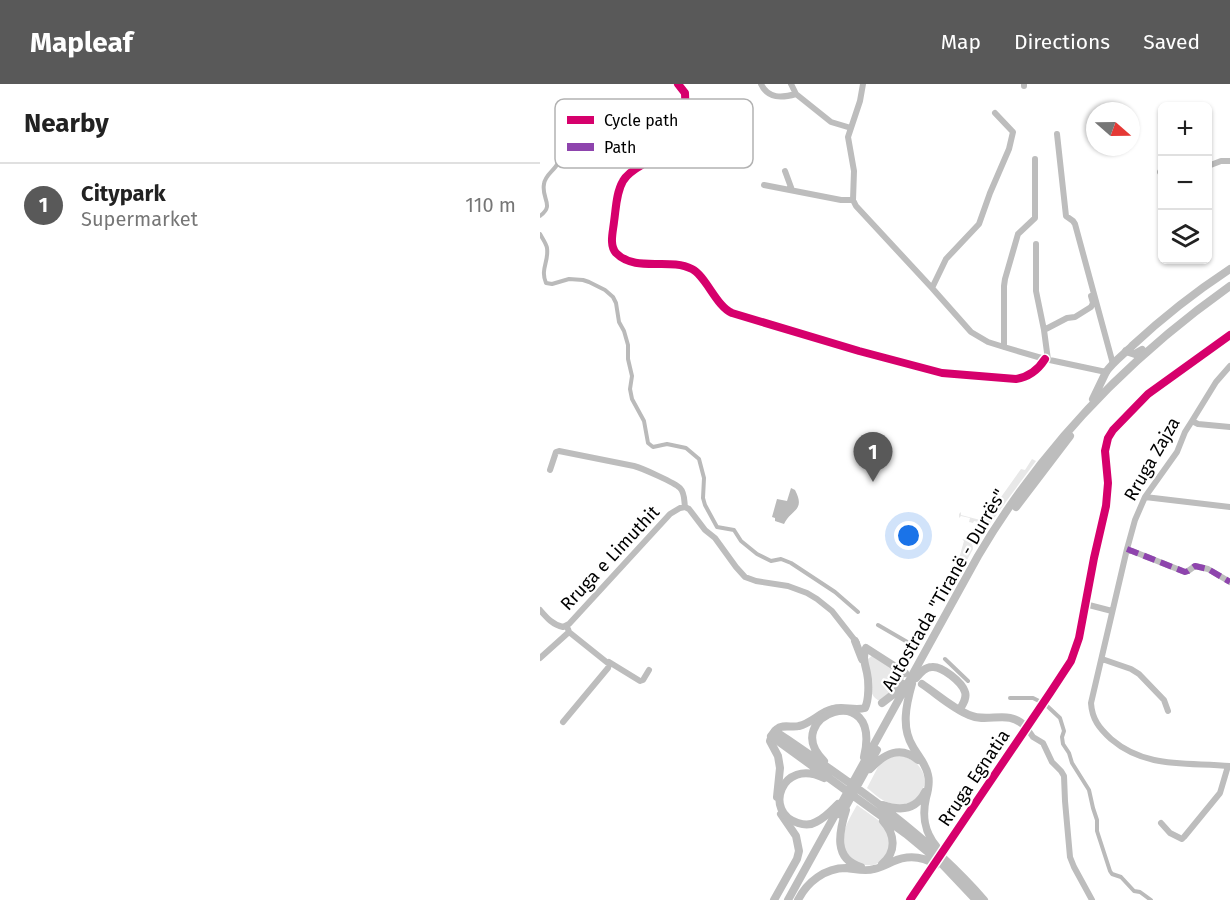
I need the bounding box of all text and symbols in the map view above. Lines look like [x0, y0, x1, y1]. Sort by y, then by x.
text: Mapleaf [30, 26, 133, 59]
text: Map [941, 29, 981, 55]
text: Directions [1014, 29, 1110, 55]
text: Saved [1143, 29, 1200, 55]
legend [555, 99, 753, 168]
north arrow [1086, 102, 1140, 156]
map controls [1158, 102, 1212, 264]
button: + [1158, 102, 1212, 156]
text: Nearby [24, 108, 109, 139]
text: Cycle path [604, 111, 678, 130]
text: Path [604, 138, 636, 157]
button: − [1158, 156, 1212, 210]
text: Citypark [81, 180, 166, 207]
text: 1 [39, 193, 48, 217]
text: 110 m [465, 193, 516, 217]
text: Supermarket [81, 207, 198, 231]
button: layers [1158, 210, 1212, 264]
street label: Rruga Zajza [1119, 413, 1185, 505]
pin: 1 [854, 432, 892, 482]
street label: Autostrada "Tiranë - Durrës" [877, 485, 1011, 695]
street label: Rruga e Limuthit [556, 501, 664, 615]
your location [894, 521, 923, 550]
street label: Rruga Egnatia [934, 725, 1014, 831]

